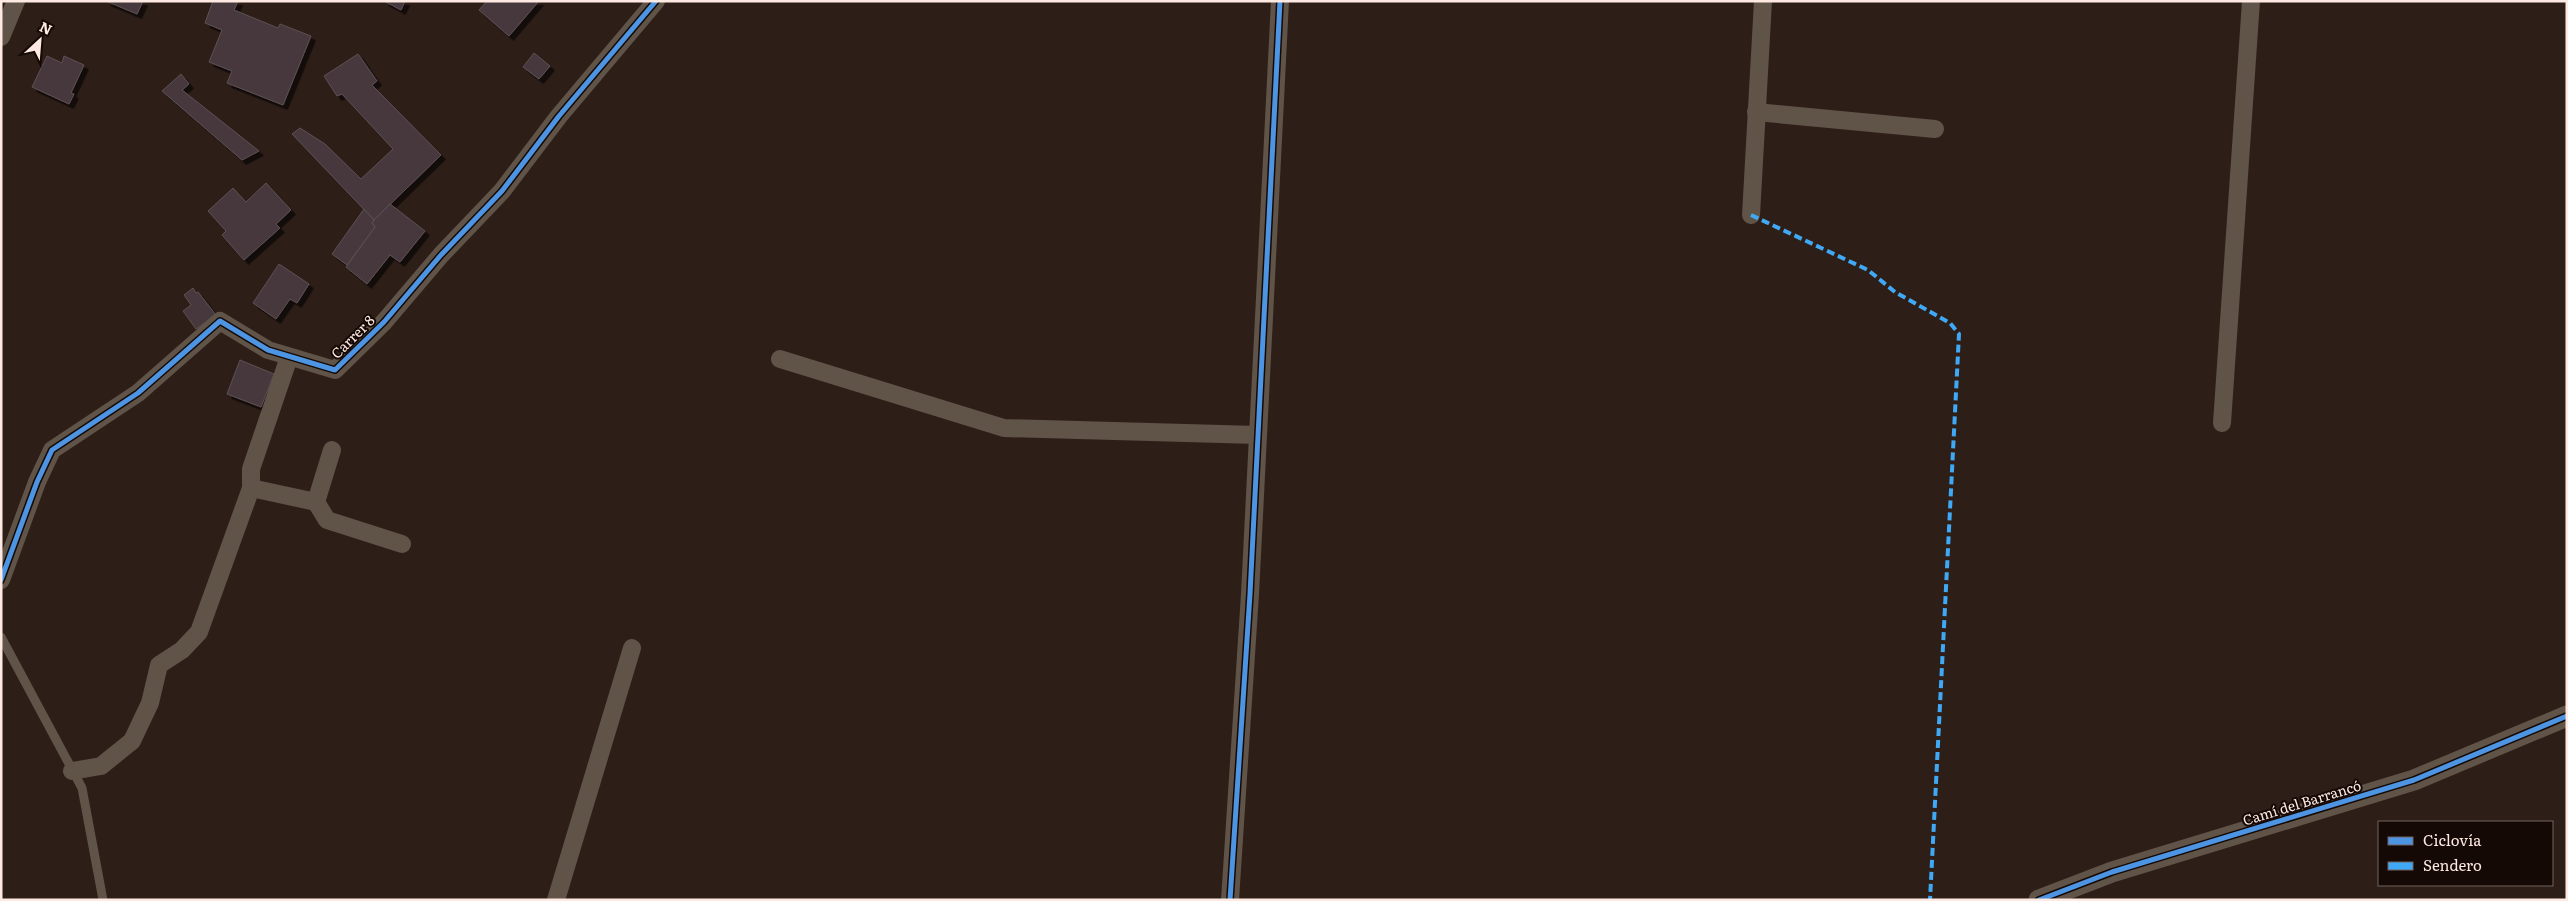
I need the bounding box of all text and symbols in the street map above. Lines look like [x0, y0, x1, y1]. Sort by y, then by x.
north arrow [15, 15, 65, 65]
text: N [36, 16, 56, 39]
street label: Carrer 8 [326, 310, 379, 363]
street label: Camí del Barrancó [2240, 775, 2363, 830]
legend [2378, 821, 2553, 886]
text: Ciclovía [2423, 828, 2482, 851]
text: Sendero [2423, 853, 2482, 876]

